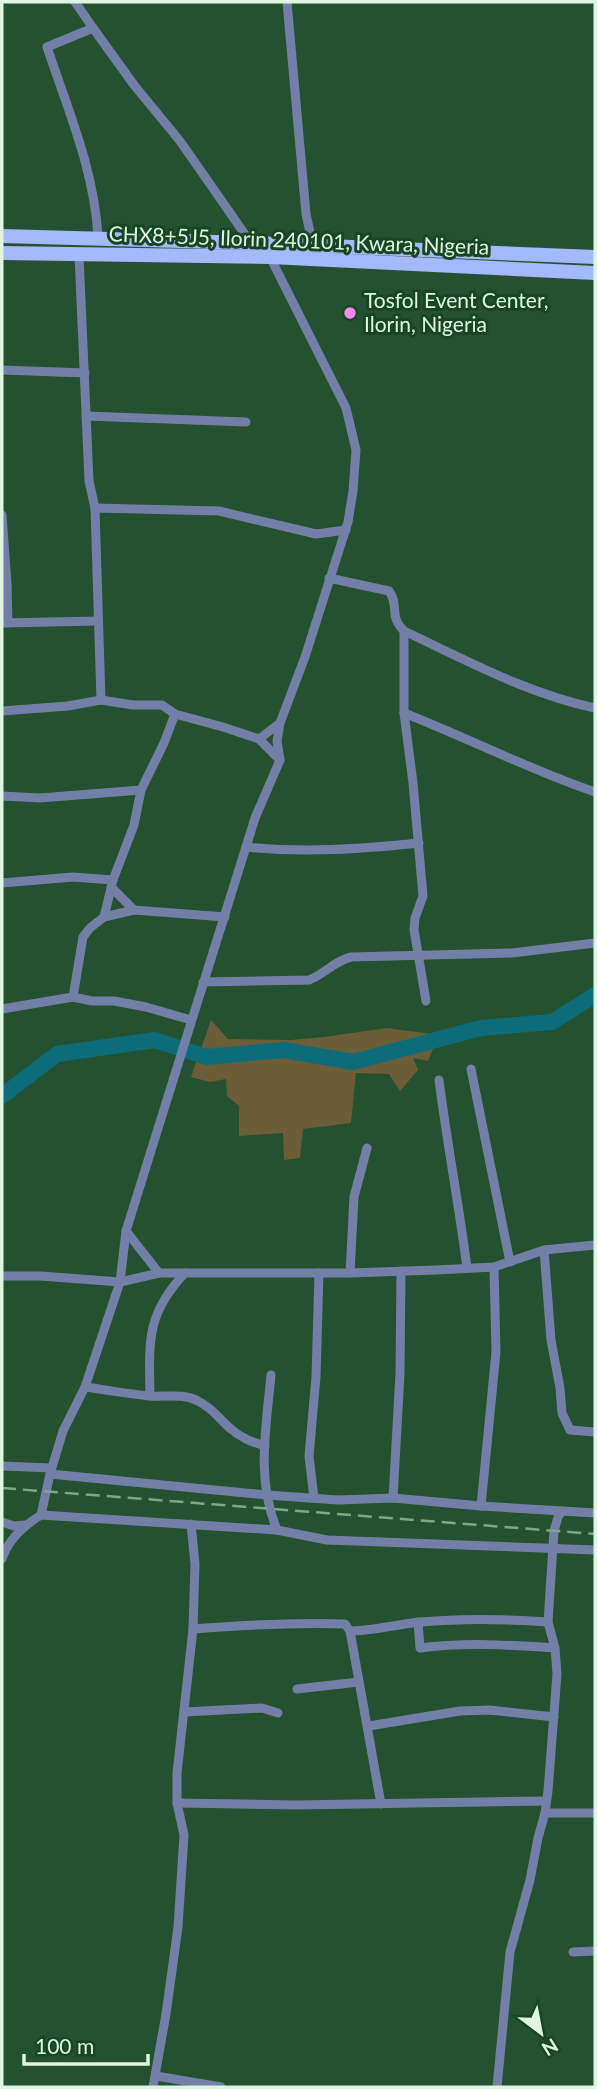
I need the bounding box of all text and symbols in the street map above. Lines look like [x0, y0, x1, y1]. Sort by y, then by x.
street label: CHX8+5J5, Ilorin 240101, Kwara, Nigeria [108, 220, 490, 259]
place label: Tosfol Event Center, Ilorin, Nigeria [364, 287, 548, 336]
marker: Tosfol Event Center, Ilorin, Nigeria [342, 305, 358, 321]
north arrow [506, 1998, 576, 2068]
scale bar [24, 2022, 149, 2066]
text: 100 m [35, 2033, 94, 2058]
text: N [538, 2034, 563, 2061]

